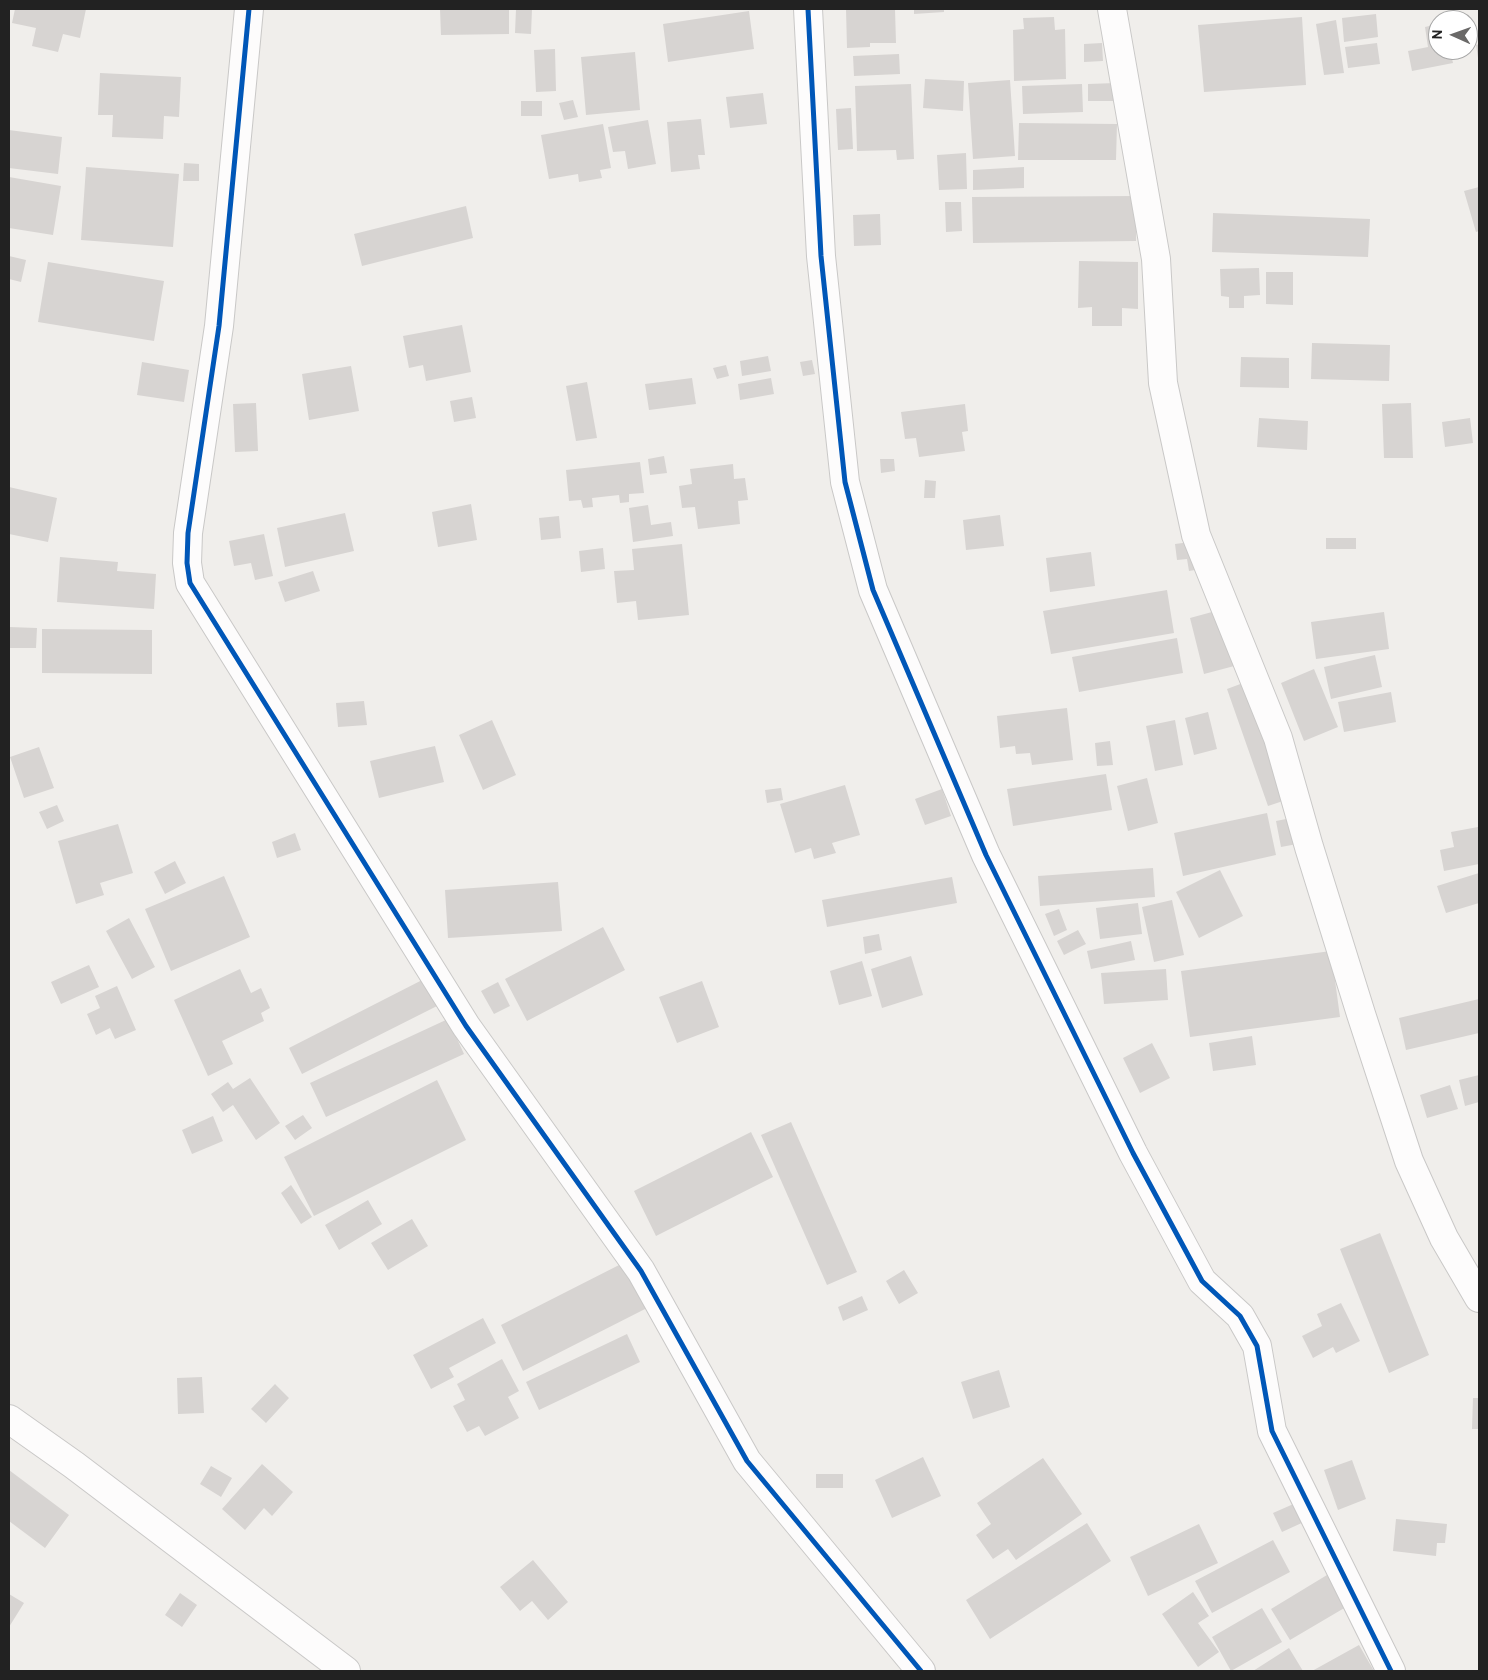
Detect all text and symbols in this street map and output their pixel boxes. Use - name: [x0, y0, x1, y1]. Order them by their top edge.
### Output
- north arrow: [1428, 10, 1478, 60]
- text: N: [1430, 29, 1447, 40]

